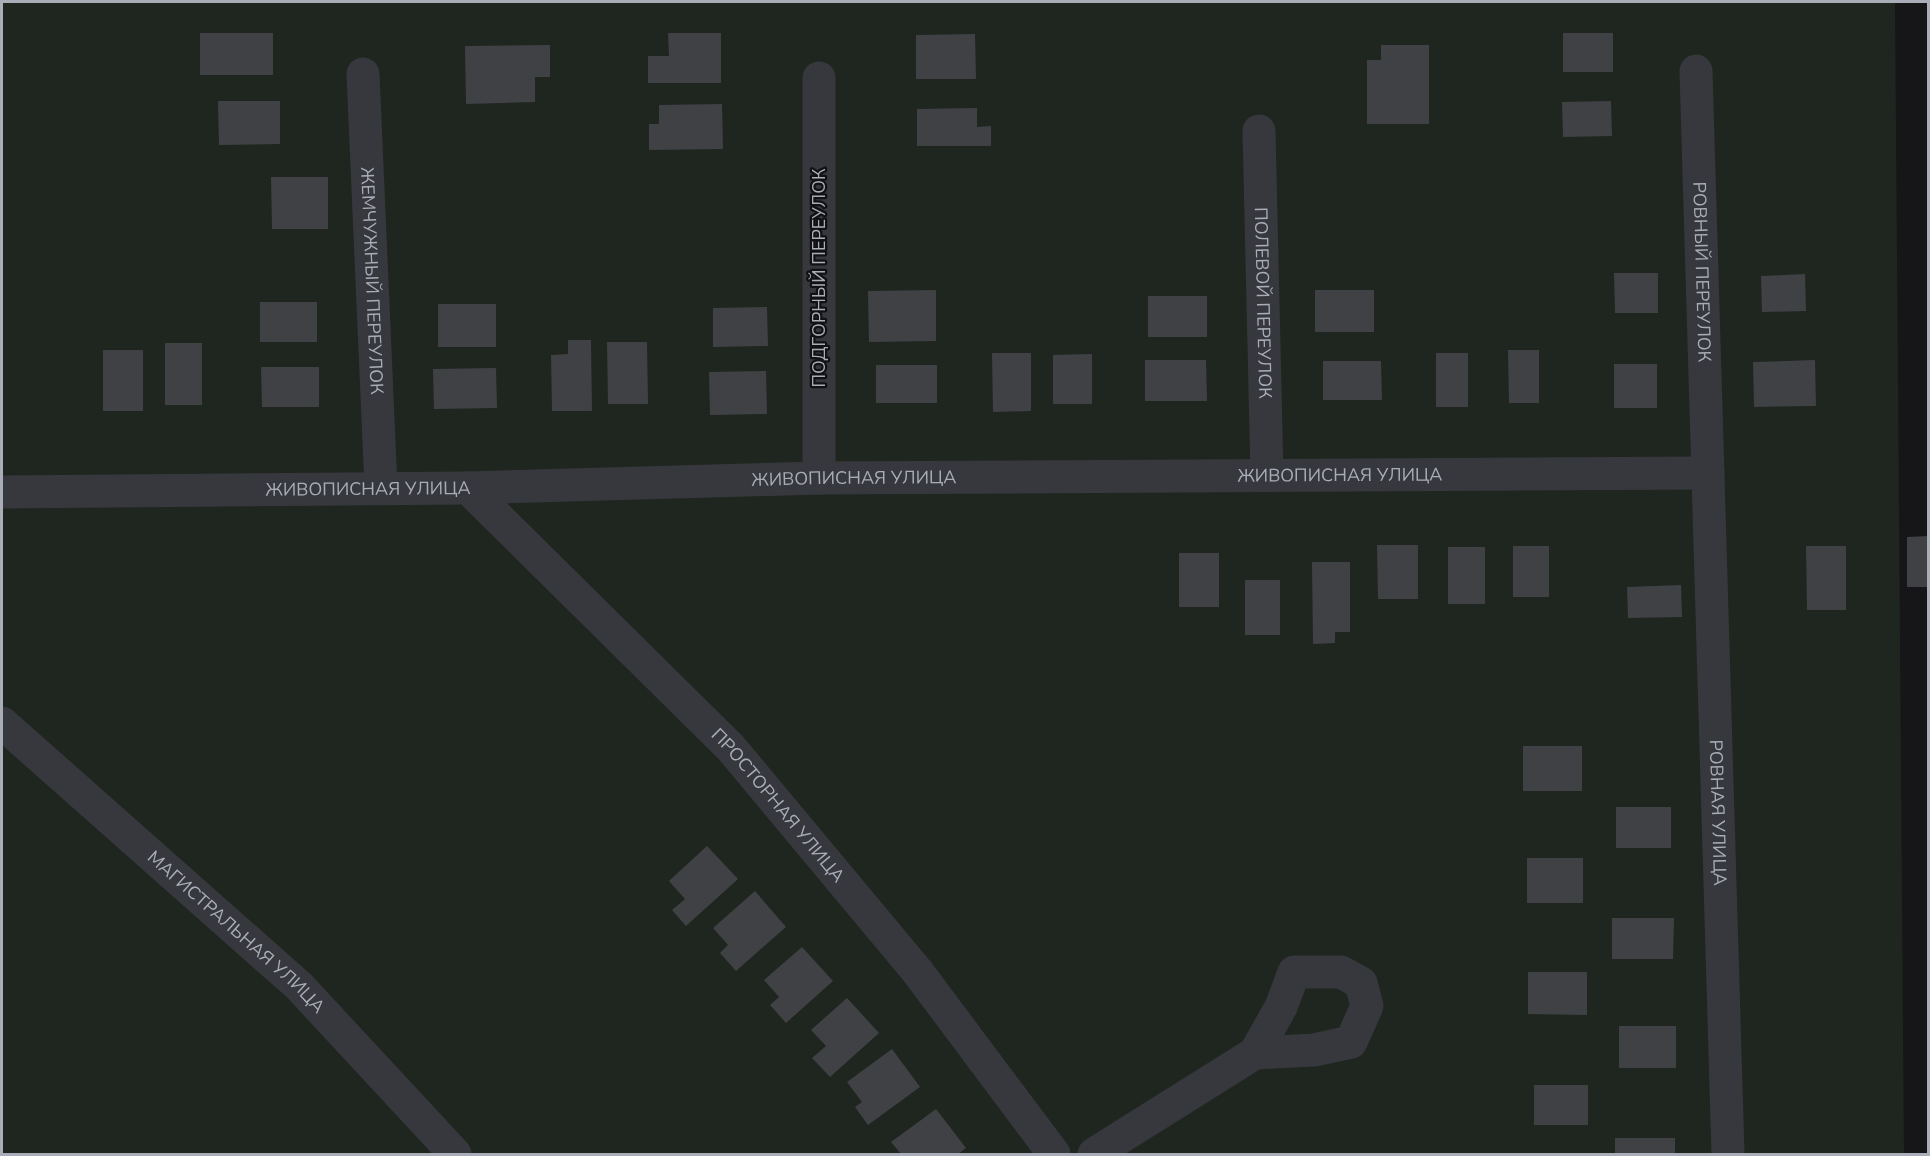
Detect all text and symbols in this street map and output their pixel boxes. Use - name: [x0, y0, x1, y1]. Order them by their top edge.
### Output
- street label: ЖЕМЧУЖНЫЙ ПЕРЕУЛОК: [355, 166, 389, 396]
- street label: ПОДГОРНЫЙ ПЕРЕУЛОК: [807, 168, 831, 388]
- street label: РОВНЫЙ ПЕРЕУЛОК: [1687, 181, 1717, 363]
- street label: ПОЛЕВОЙ ПЕРЕУЛОК: [1249, 207, 1277, 399]
- street label: ЖИВОПИСНАЯ УЛИЦА: [1237, 462, 1442, 488]
- street label: ЖИВОПИСНАЯ УЛИЦА: [751, 465, 956, 492]
- street label: ЖИВОПИСНАЯ УЛИЦА: [265, 476, 471, 502]
- street label: ПРОСТОРНАЯ УЛИЦА: [706, 723, 850, 888]
- street label: РОВНАЯ УЛИЦА: [1704, 739, 1732, 886]
- street label: МАГИСТРАЛЬНАЯ УЛИЦА: [142, 845, 330, 1019]

